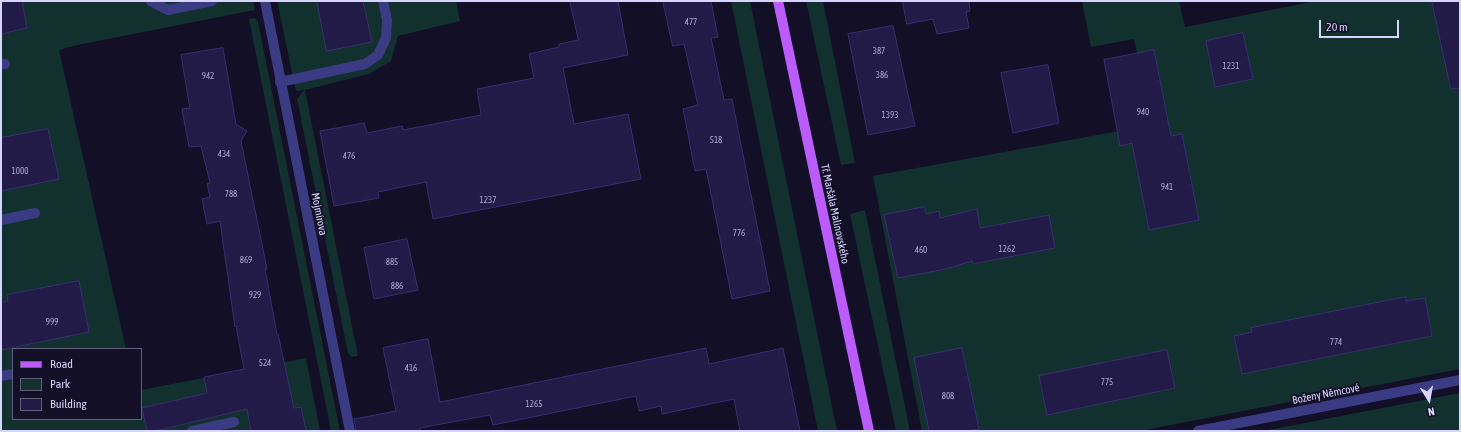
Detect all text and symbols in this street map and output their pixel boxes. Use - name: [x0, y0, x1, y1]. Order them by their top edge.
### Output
- scale bar: [1321, 12, 1401, 38]
- house number: 477: [685, 17, 697, 27]
- text: 20 m: [1326, 20, 1348, 34]
- house number: 387: [873, 46, 885, 56]
- house number: 1231: [1223, 61, 1239, 71]
- house number: 386: [876, 70, 888, 80]
- house number: 942: [202, 71, 214, 81]
- house number: 940: [1137, 107, 1149, 117]
- house number: 1393: [882, 110, 898, 120]
- house number: 518: [710, 135, 722, 145]
- house number: 434: [218, 149, 230, 159]
- house number: 476: [343, 151, 355, 161]
- street label: Tř. Maršála Malinovského: [818, 163, 852, 265]
- house number: 1000: [12, 166, 28, 176]
- house number: 941: [1161, 182, 1173, 192]
- house number: 788: [225, 189, 237, 199]
- street label: Mojmírova: [308, 191, 330, 237]
- house number: 1237: [480, 195, 496, 205]
- house number: 776: [733, 228, 745, 238]
- house number: 1262: [999, 244, 1015, 254]
- house number: 460: [915, 245, 927, 255]
- house number: 869: [240, 255, 252, 265]
- house number: 885: [386, 257, 398, 267]
- house number: 886: [391, 281, 403, 291]
- house number: 929: [249, 290, 261, 300]
- house number: 999: [46, 317, 58, 327]
- house number: 774: [1330, 337, 1342, 347]
- legend: [12, 348, 142, 420]
- text: Road: [50, 357, 73, 371]
- house number: 524: [259, 358, 271, 368]
- house number: 416: [405, 363, 417, 373]
- text: Park: [50, 377, 70, 391]
- house number: 775: [1101, 377, 1113, 387]
- north arrow: [1409, 380, 1449, 420]
- street label: Boženy Němcové: [1291, 381, 1361, 407]
- house number: 808: [942, 391, 954, 401]
- text: Building: [50, 397, 87, 411]
- house number: 1265: [526, 399, 542, 409]
- text: N: [1427, 405, 1436, 418]

